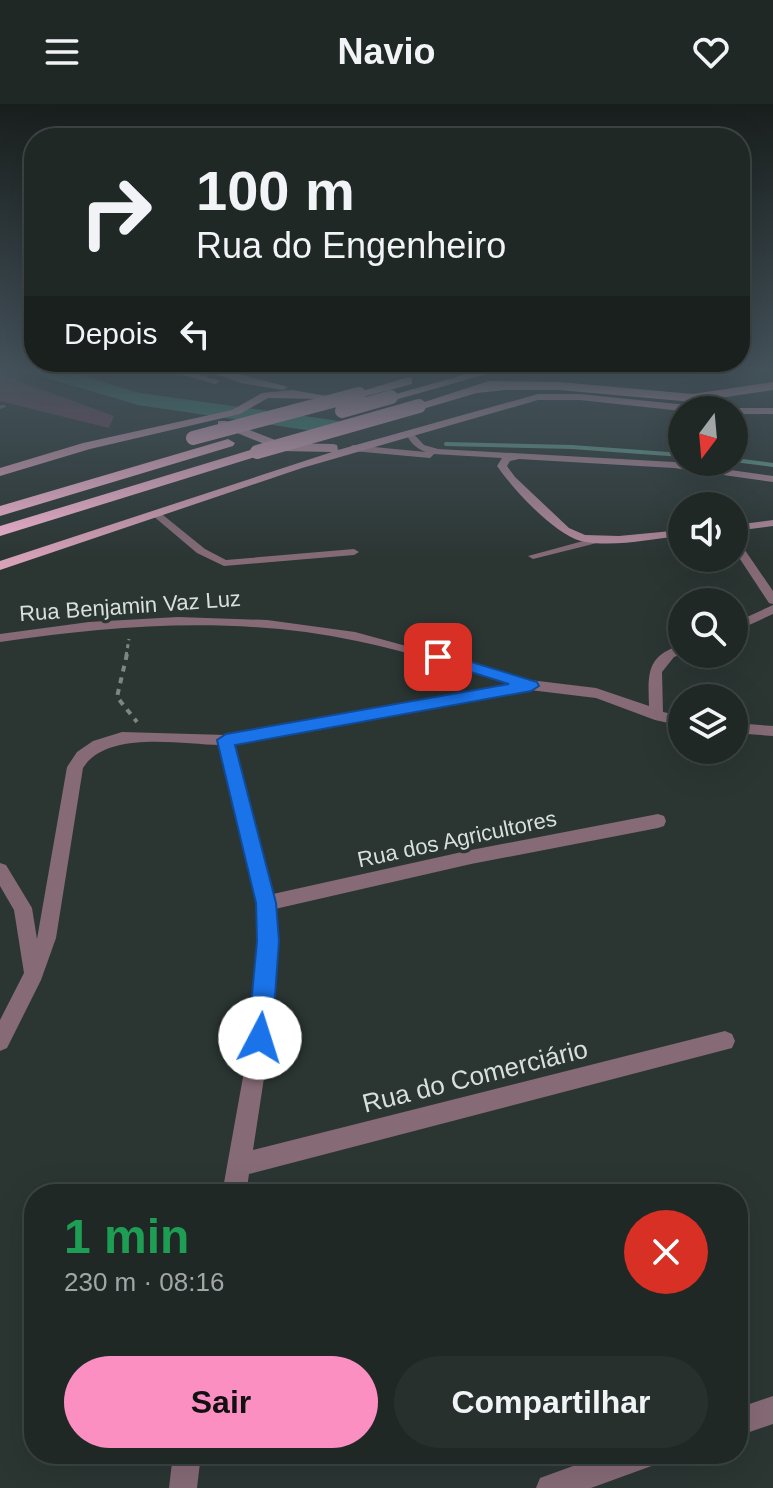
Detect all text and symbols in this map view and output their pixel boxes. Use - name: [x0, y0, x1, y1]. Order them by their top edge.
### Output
- icon: menu: [40, 30, 84, 74]
- icon: heart: [689, 30, 733, 74]
- text: Navio: [337, 31, 436, 72]
- text: 100 m: [196, 159, 355, 222]
- icon: right: [64, 160, 168, 264]
- text: Rua do Engenheiro: [196, 225, 506, 266]
- icon: left: [173, 312, 217, 356]
- text: Depois: [64, 317, 157, 350]
- north arrow: [668, 396, 748, 476]
- map controls: [668, 396, 748, 764]
- button: sound: [668, 492, 748, 572]
- street label: Rua Benjamin Vaz Luz: [18, 586, 242, 626]
- button: search: [668, 588, 748, 668]
- pin: [404, 623, 472, 691]
- icon: arrive: [416, 635, 460, 679]
- button: layers: [668, 684, 748, 764]
- street label: Rua dos Agricultores: [355, 806, 559, 872]
- position arrow: [218, 996, 302, 1080]
- street label: Rua do Comerciário: [359, 1033, 591, 1119]
- text: 1 min: [64, 1210, 189, 1263]
- button: close: [624, 1210, 708, 1294]
- text: 230 m · 08:16: [64, 1267, 224, 1297]
- button: Sair: [64, 1356, 378, 1448]
- button: Compartilhar: [394, 1356, 708, 1448]

